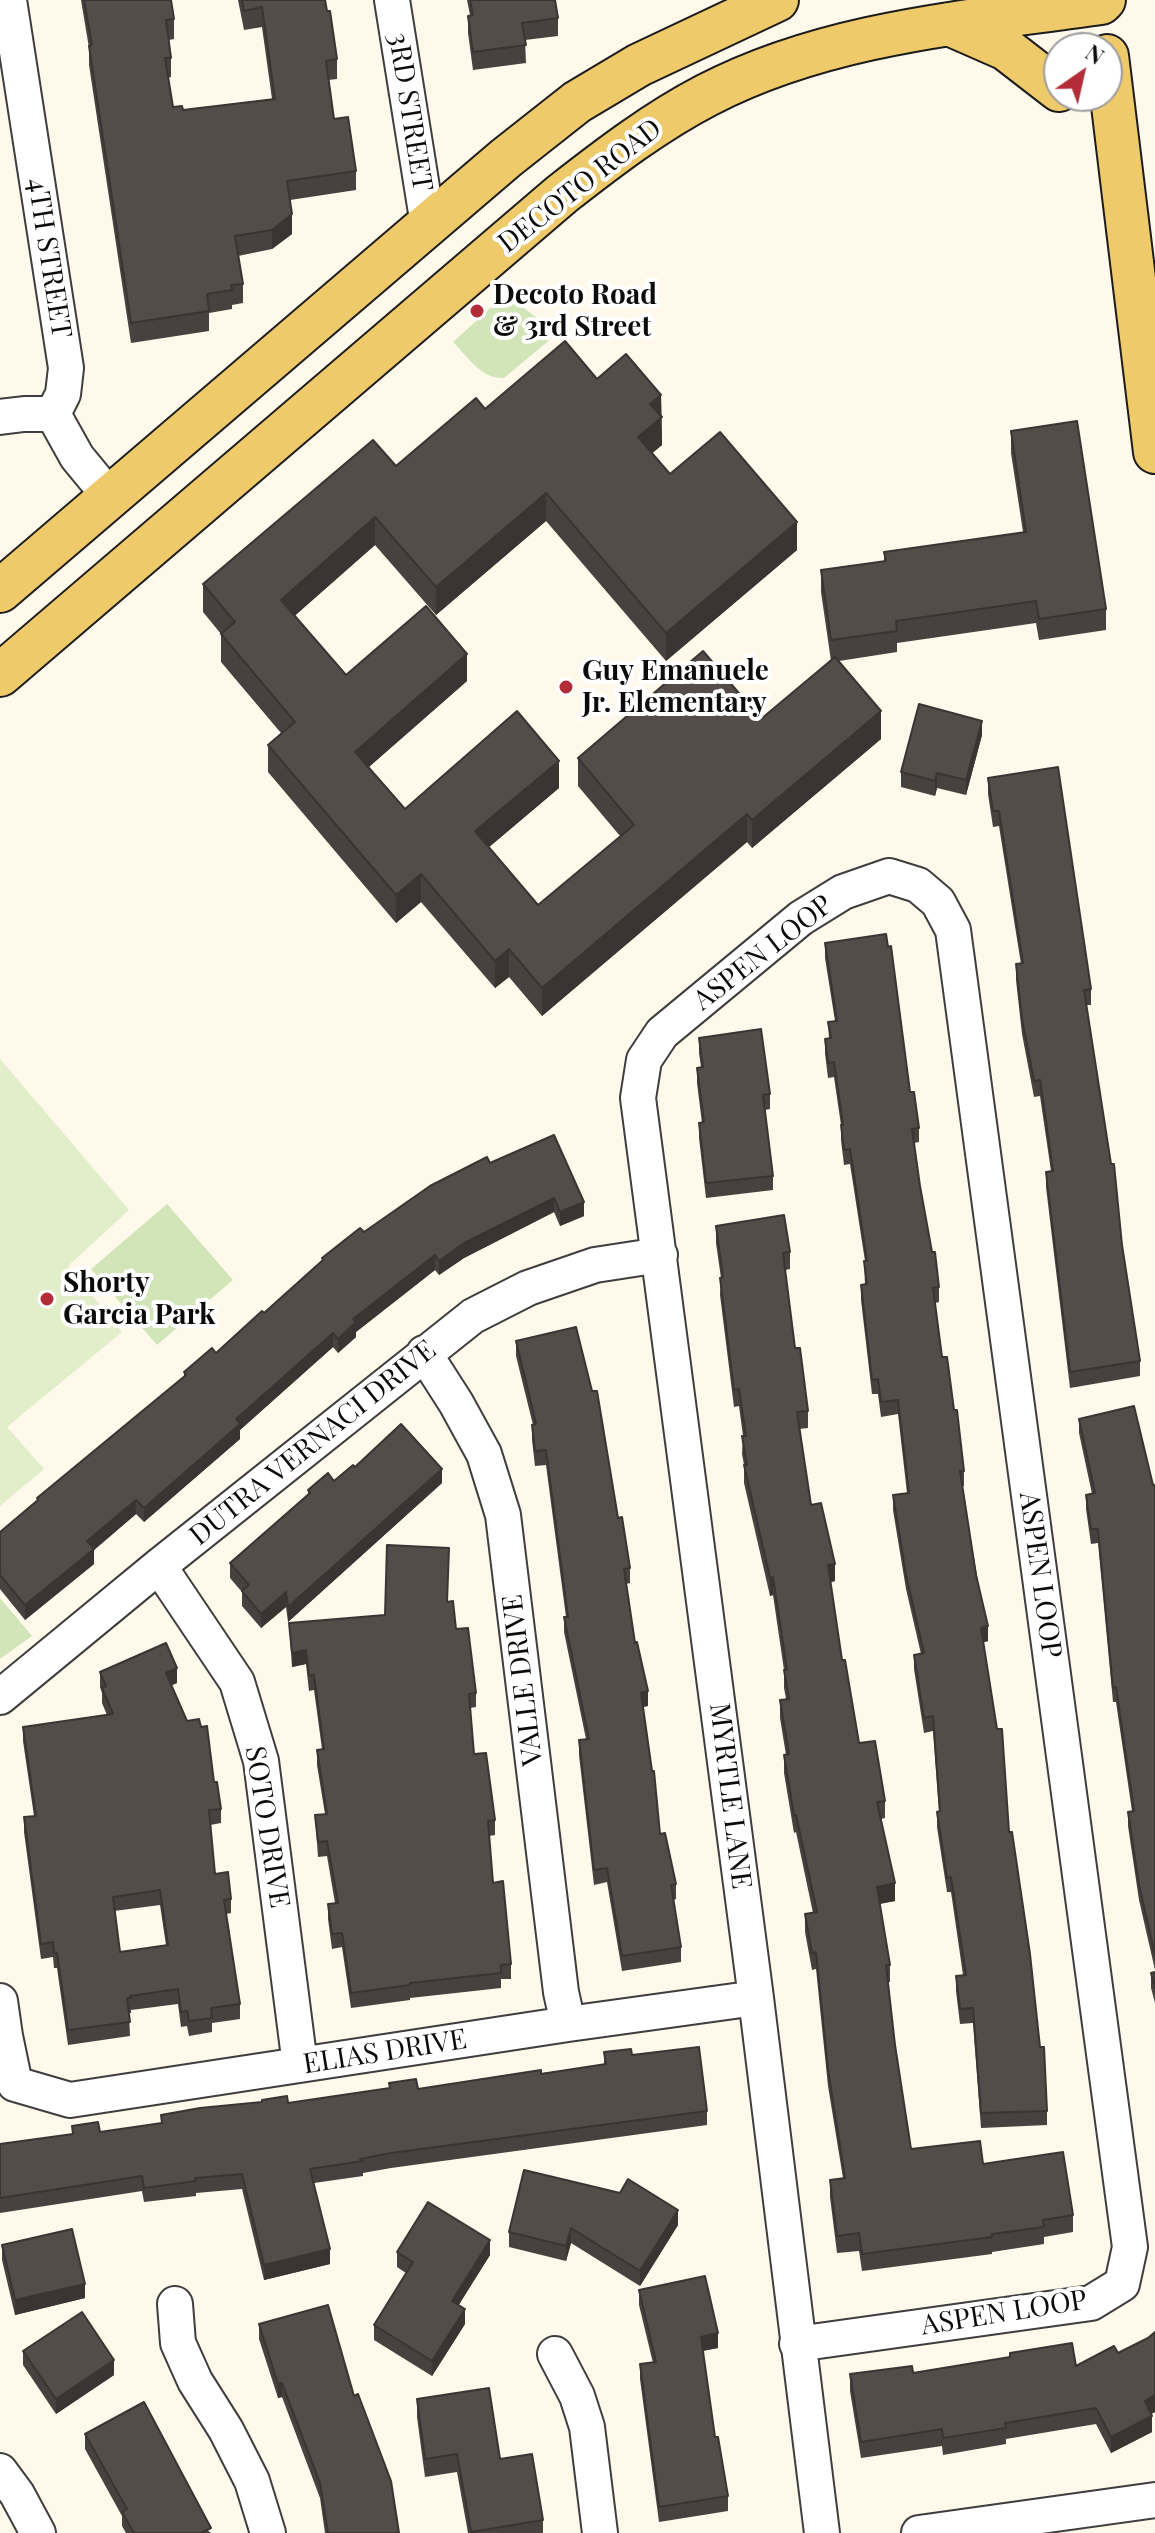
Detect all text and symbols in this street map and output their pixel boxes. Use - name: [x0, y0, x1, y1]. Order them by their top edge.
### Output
- street label: 3RD STREET: [381, 30, 439, 194]
- north arrow: [1043, 32, 1123, 112]
- text: N: [1080, 37, 1110, 71]
- street label: DECOTO ROAD: [492, 112, 668, 260]
- street label: 4TH STREET: [20, 176, 78, 340]
- place label: Decoto Road & 3rd Street: [493, 278, 657, 344]
- marker: Decoto Road & 3rd Street: [468, 302, 486, 320]
- place label: Guy Emanuele Jr. Elementary: [582, 654, 769, 720]
- marker: Guy Emanuele Jr. Elementary: [557, 678, 575, 696]
- street label: ASPEN LOOP: [687, 888, 839, 1018]
- place label: Shorty Garcia Park: [63, 1266, 215, 1332]
- marker: Shorty Garcia Park: [38, 1290, 56, 1308]
- street label: DUTRA VERNACI DRIVE: [183, 1333, 443, 1553]
- street label: ASPEN LOOP: [1012, 1490, 1068, 1660]
- street label: VALLE DRIVE: [496, 1592, 550, 1768]
- street label: MYRTLE LANE: [702, 1701, 758, 1891]
- street label: SOTO DRIVE: [238, 1744, 296, 1910]
- street label: ELIAS DRIVE: [301, 2022, 469, 2082]
- street label: ASPEN LOOP: [919, 2283, 1089, 2343]

